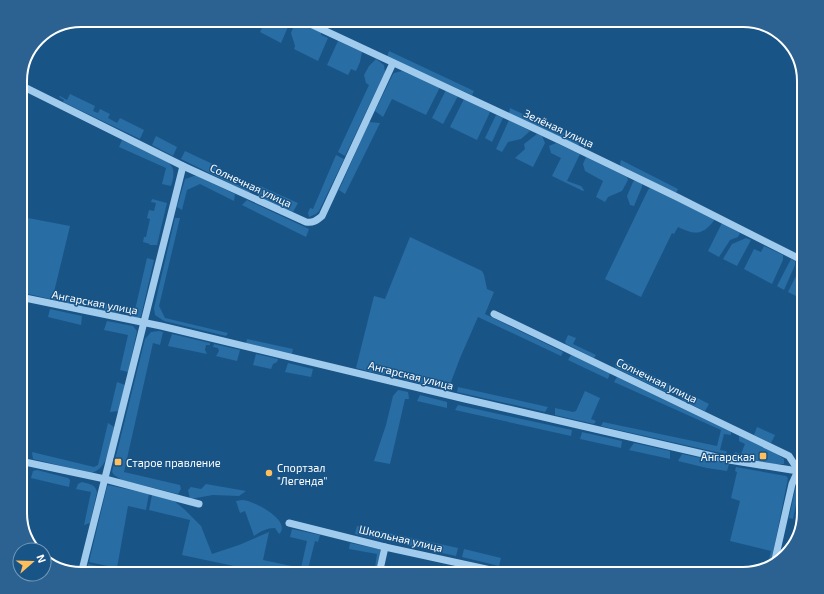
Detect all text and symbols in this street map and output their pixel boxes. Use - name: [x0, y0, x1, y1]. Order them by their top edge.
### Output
- street label: Зелёная улица: [522, 106, 596, 151]
- street label: Солнечная улица: [208, 160, 294, 210]
- street label: Ангарская улица: [51, 287, 139, 318]
- street label: Солнечная улица: [614, 355, 700, 406]
- street label: Ангарская улица: [367, 358, 455, 393]
- place label: Ангарская: [701, 450, 755, 463]
- marker: Ангарская: [758, 451, 768, 461]
- place label: Старое правление: [126, 456, 221, 469]
- marker: Старое правление: [113, 457, 123, 467]
- place label: Спортзал "Легенда": [277, 461, 327, 487]
- marker: Спортзал "Легенда": [264, 468, 274, 478]
- street label: Школьная улица: [358, 522, 444, 555]
- north arrow: [12, 542, 52, 582]
- text: N: [34, 552, 49, 564]

